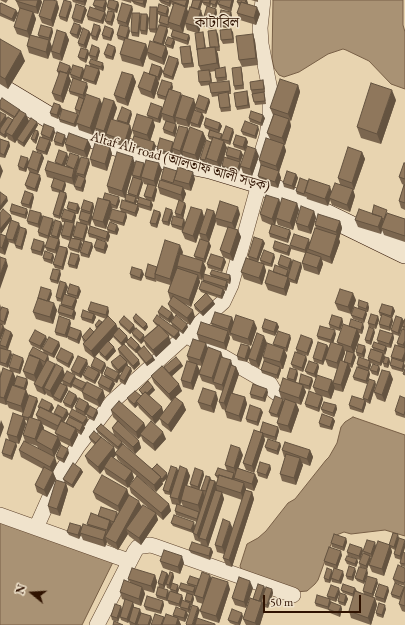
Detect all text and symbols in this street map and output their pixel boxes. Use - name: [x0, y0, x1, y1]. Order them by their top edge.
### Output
- district label: কাটাবিল: [195, 14, 239, 32]
- street label: Altaf Ali road (আলতাফ আলী সড়ক): [88, 128, 272, 196]
- north arrow: [12, 573, 52, 613]
- text: N: [13, 583, 29, 596]
- scale bar: [265, 587, 363, 613]
- text: 50 m: [270, 594, 293, 610]

